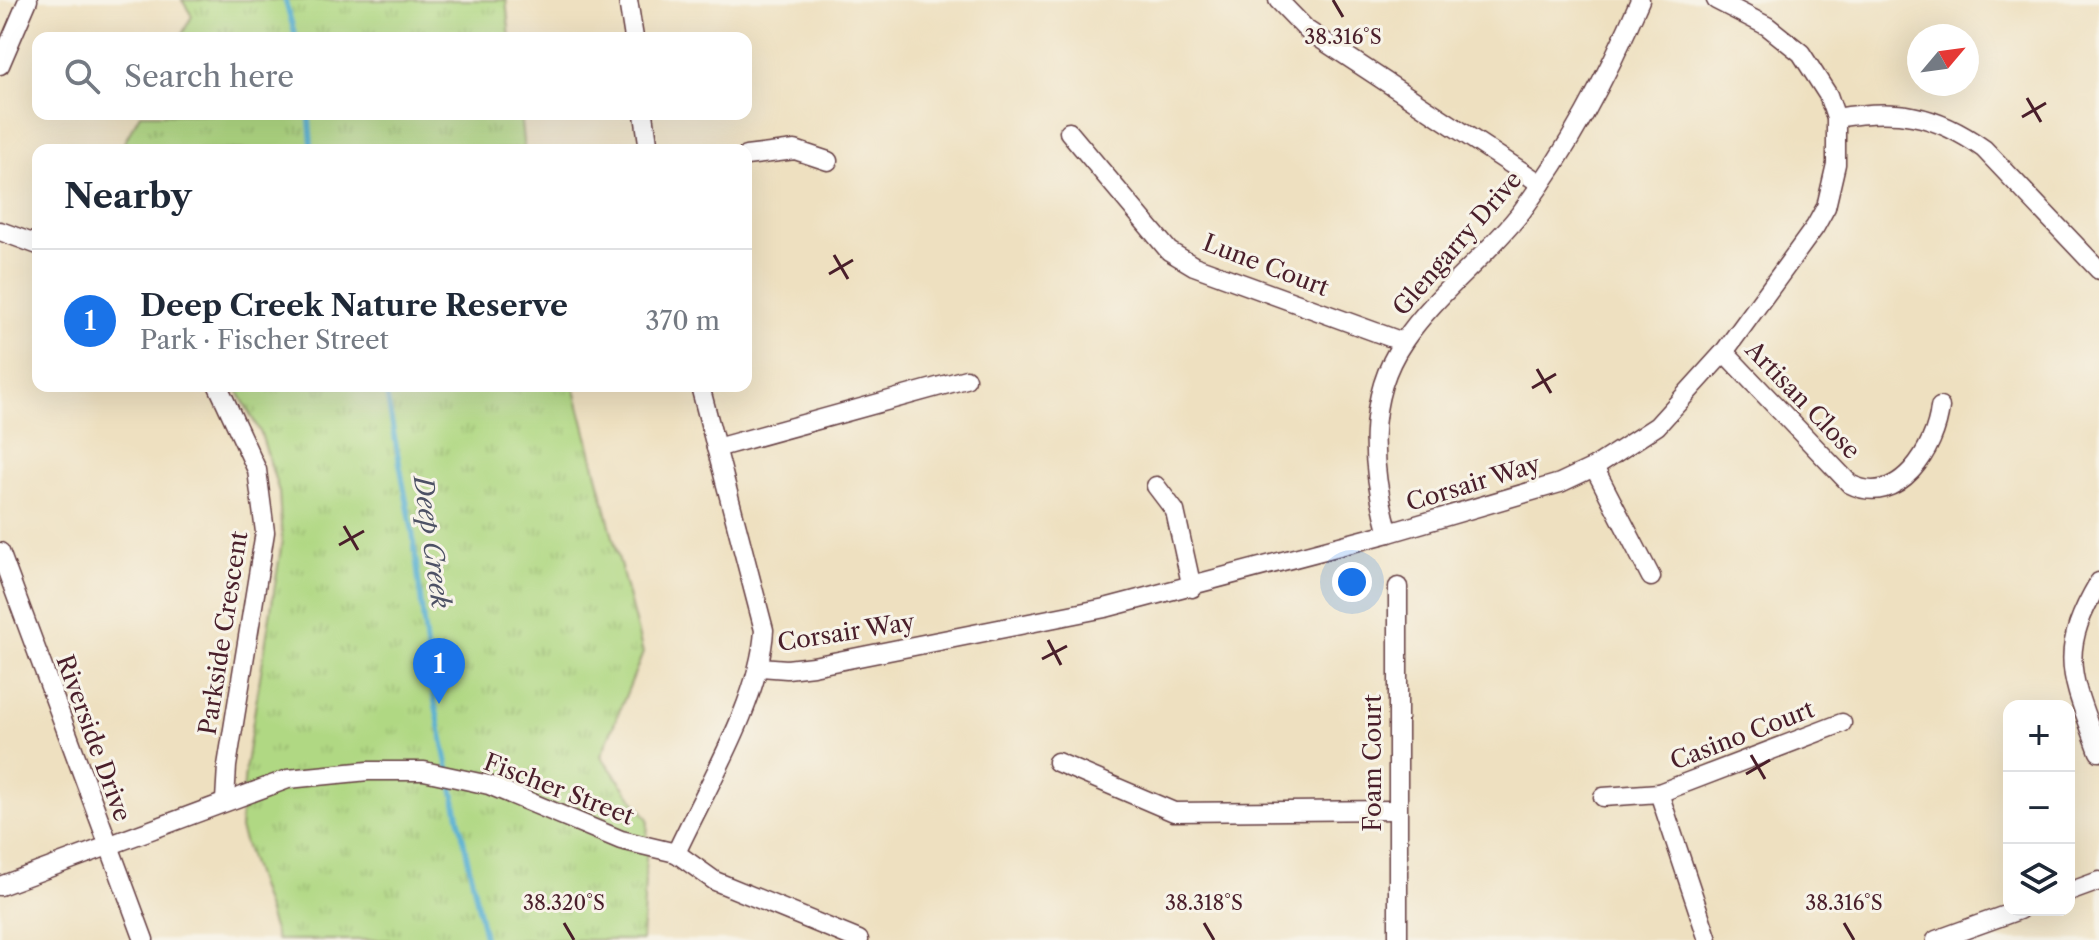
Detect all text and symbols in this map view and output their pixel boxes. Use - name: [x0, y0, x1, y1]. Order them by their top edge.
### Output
- north arrow: [1907, 24, 1979, 96]
- text: 38.316°S: [1304, 25, 1382, 49]
- search box: [32, 32, 752, 120]
- icon: search: [60, 54, 104, 98]
- text: Search here: [124, 58, 294, 95]
- street label: Glengarry Drive: [1386, 165, 1528, 321]
- text: Nearby: [64, 175, 192, 217]
- street label: Lune Court: [1199, 228, 1333, 302]
- text: Deep Creek Nature Reserve: [140, 287, 568, 324]
- text: 1: [84, 305, 96, 337]
- text: 370 m: [645, 305, 720, 337]
- text: Park · Fischer Street: [140, 324, 389, 356]
- street label: Artisan Close: [1739, 334, 1866, 465]
- street label: Corsair Way: [1403, 449, 1544, 517]
- water label: Deep Creek: [407, 472, 457, 611]
- street label: Parkside Crescent: [193, 528, 254, 737]
- your location: [1332, 562, 1372, 602]
- street label: Corsair Way: [775, 607, 917, 657]
- pin: 1: [413, 638, 465, 704]
- street label: Riverside Drive: [50, 651, 138, 825]
- street label: Foam Court: [1358, 694, 1387, 832]
- street label: Casino Court: [1666, 694, 1818, 776]
- map controls: [2003, 700, 2075, 916]
- button: +: [2003, 700, 2075, 772]
- street label: Fischer Street: [480, 747, 639, 831]
- button: −: [2003, 772, 2075, 844]
- button: layers: [2003, 844, 2075, 916]
- text: 38.320°S: [523, 891, 605, 915]
- text: 38.318°S: [1165, 891, 1243, 915]
- text: 38.316°S: [1805, 891, 1883, 915]

